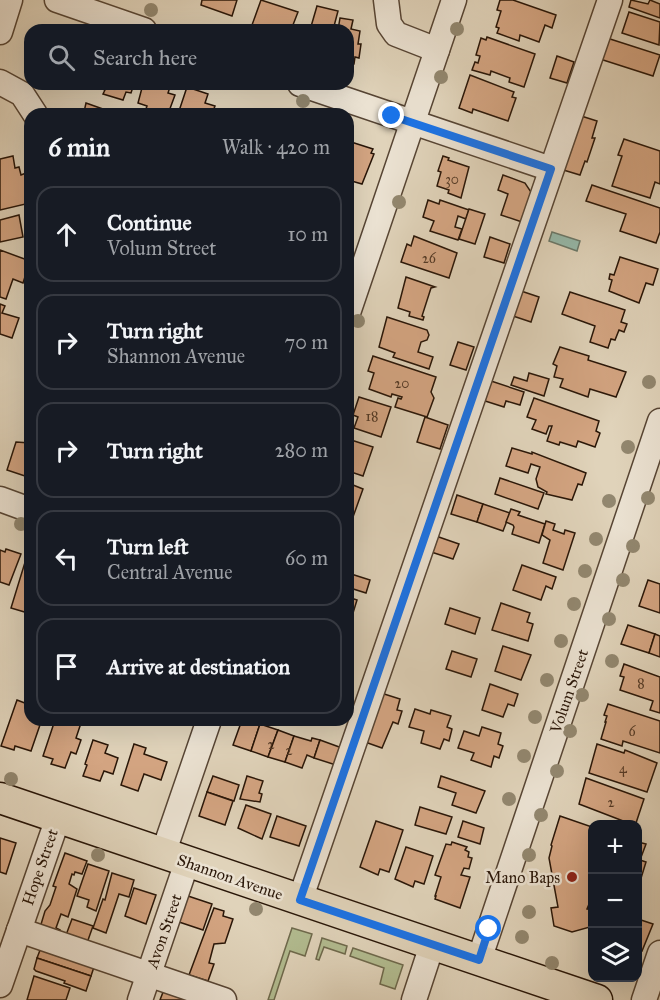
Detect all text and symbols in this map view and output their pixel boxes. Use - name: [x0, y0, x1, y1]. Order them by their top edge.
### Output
- search box: [24, 24, 354, 90]
- icon: search: [45, 41, 78, 74]
- text: Search here: [93, 44, 197, 71]
- route end: [378, 102, 404, 128]
- text: 6 min: [48, 131, 110, 163]
- text: Walk · 420 m: [222, 135, 330, 159]
- house number: 30: [445, 171, 459, 188]
- text: Continue: [107, 209, 192, 236]
- icon: ahead: [50, 218, 83, 251]
- text: 10 m: [287, 222, 328, 246]
- text: Volum Street: [107, 236, 216, 260]
- house number: 26: [422, 250, 437, 267]
- text: Turn right: [107, 317, 203, 344]
- icon: right: [50, 326, 83, 359]
- text: 70 m: [285, 330, 328, 354]
- text: Shannon Avenue: [107, 344, 245, 368]
- house number: 20: [394, 375, 410, 392]
- house number: 18: [366, 408, 378, 425]
- icon: right: [50, 434, 83, 467]
- text: Turn right: [107, 437, 203, 464]
- text: 280 m: [275, 438, 328, 462]
- text: Turn left: [107, 533, 189, 560]
- icon: left: [50, 542, 83, 575]
- text: 60 m: [285, 546, 328, 570]
- text: Central Avenue: [107, 560, 233, 584]
- street label: Volum Street: [545, 646, 592, 736]
- icon: arrive: [50, 650, 83, 683]
- text: Arrive at destination: [107, 653, 290, 680]
- house number: 8: [637, 675, 645, 692]
- house number: 6: [628, 723, 636, 740]
- house number: 2: [268, 736, 275, 753]
- house number: 2: [286, 742, 293, 759]
- house number: 4: [619, 760, 628, 777]
- house number: 2: [608, 794, 615, 811]
- map controls: [588, 820, 642, 982]
- button: +: [588, 820, 642, 874]
- street label: Hope Street: [18, 826, 62, 908]
- street label: Shannon Avenue: [175, 850, 286, 904]
- place label: Mano Baps: [485, 868, 560, 887]
- marker: Mano Baps: [565, 870, 579, 884]
- button: −: [588, 874, 642, 928]
- street label: Avon Street: [142, 891, 186, 972]
- route start: [475, 915, 501, 941]
- button: layers: [588, 928, 642, 982]

